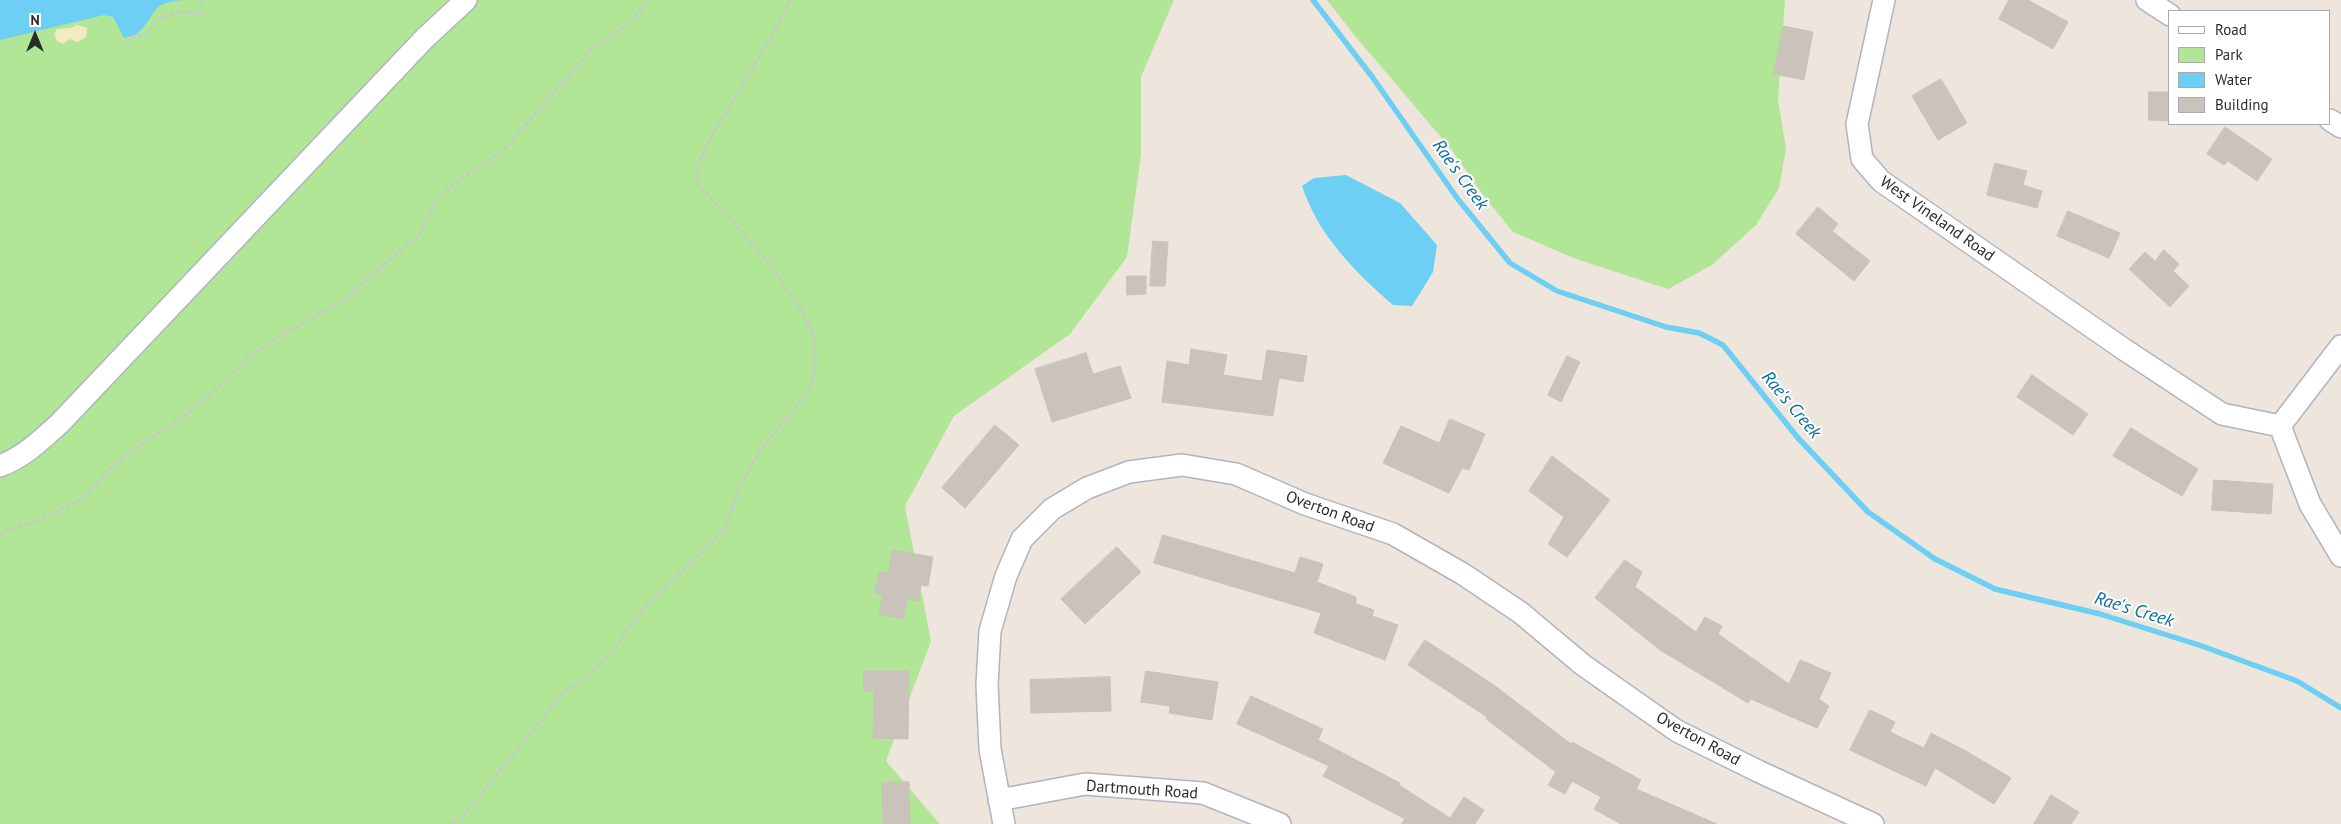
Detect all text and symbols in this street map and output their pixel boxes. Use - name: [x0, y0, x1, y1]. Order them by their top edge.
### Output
- north arrow: [10, 10, 60, 60]
- legend: [2168, 10, 2331, 125]
- text: N: [30, 11, 40, 29]
- text: Road: [2215, 20, 2247, 39]
- text: Park: [2215, 45, 2243, 64]
- text: Water: [2215, 70, 2252, 89]
- text: Building: [2215, 95, 2269, 114]
- water label: Rae's Creek: [1427, 136, 1493, 214]
- street label: West Vineland Road: [1876, 172, 1998, 266]
- water label: Rae's Creek: [1757, 367, 1825, 443]
- street label: Overton Road: [1283, 487, 1377, 537]
- water label: Rae's Creek: [2092, 588, 2176, 632]
- street label: Overton Road: [1653, 708, 1743, 770]
- street label: Dartmouth Road: [1085, 777, 1199, 803]

